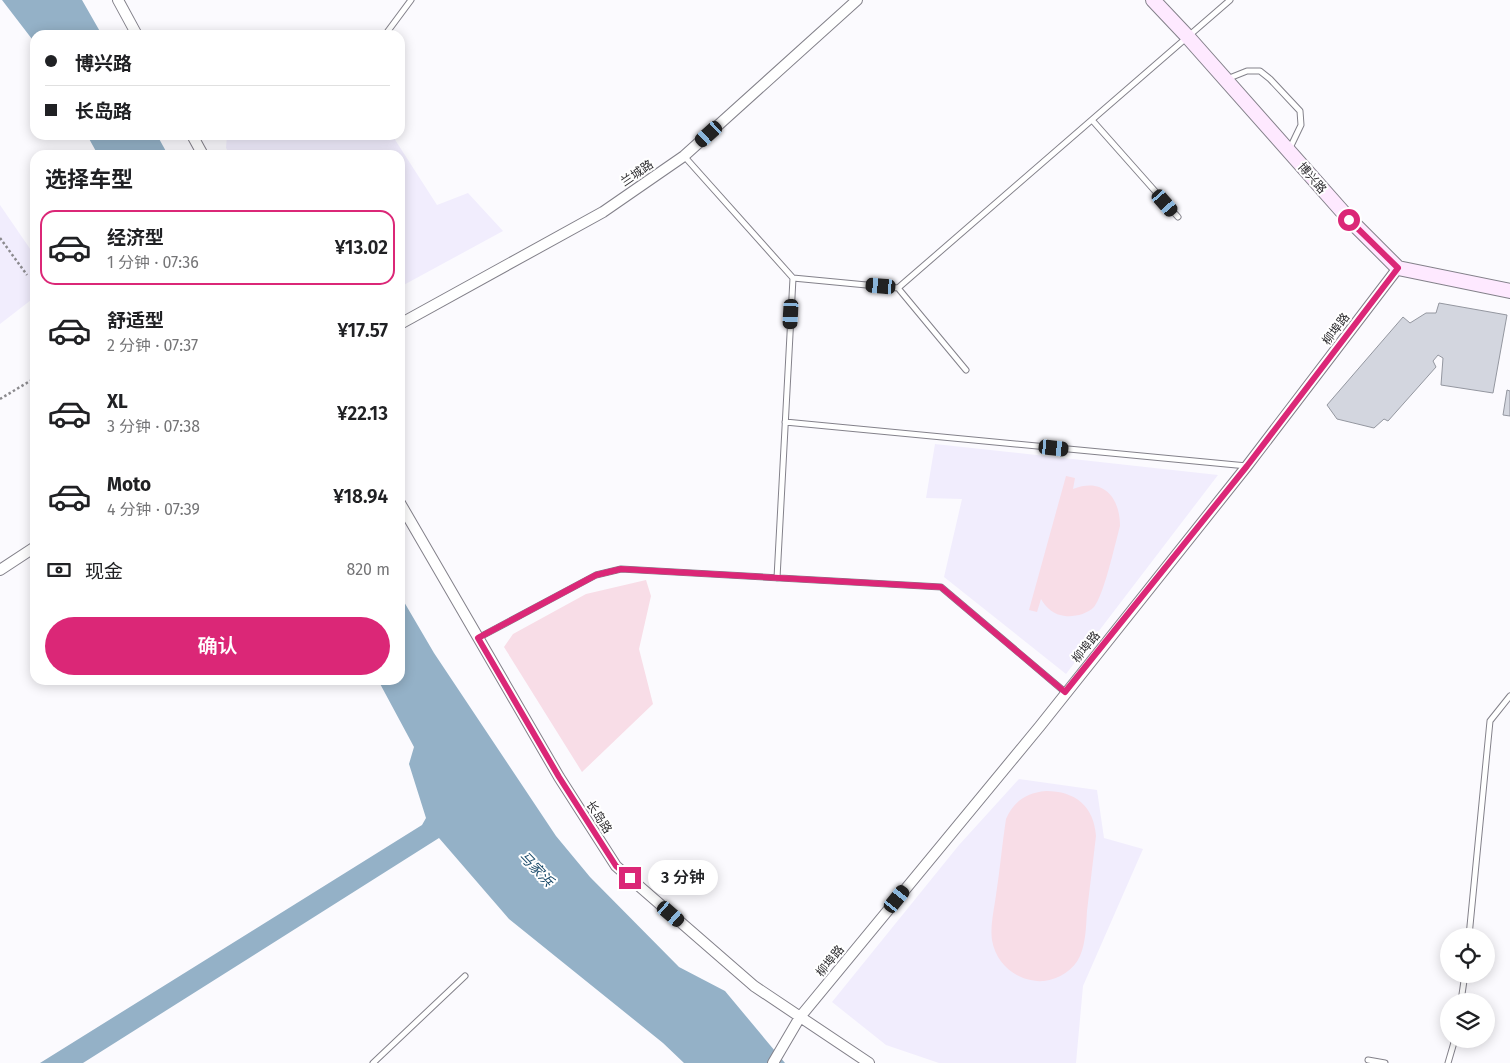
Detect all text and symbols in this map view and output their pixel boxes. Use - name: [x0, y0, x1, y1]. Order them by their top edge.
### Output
- text: 博兴路: [75, 52, 132, 75]
- text: 长岛路: [75, 100, 132, 123]
- car: [692, 118, 725, 150]
- street label: 兰城路: [618, 157, 656, 189]
- street label: 博兴路: [1295, 160, 1329, 196]
- text: 选择车型: [45, 166, 133, 193]
- car: [1149, 187, 1180, 219]
- route start: [1338, 209, 1360, 231]
- icon: car: [47, 225, 92, 270]
- text: 经济型: [107, 226, 164, 249]
- text: ¥13.02: [335, 236, 388, 259]
- text: 1 分钟 · 07:36: [107, 253, 199, 272]
- car: [865, 277, 896, 295]
- car: [782, 299, 799, 329]
- icon: car: [47, 308, 92, 353]
- text: 舒适型: [107, 309, 164, 332]
- street label: 柳埠路: [1320, 310, 1352, 348]
- text: ¥17.57: [337, 319, 388, 342]
- text: 2 分钟 · 07:37: [107, 336, 198, 355]
- text: XL: [107, 390, 128, 413]
- icon: car: [47, 391, 92, 436]
- text: ¥22.13: [337, 402, 388, 425]
- text: 3 分钟 · 07:38: [107, 417, 200, 436]
- car: [1038, 439, 1069, 457]
- text: Moto: [107, 473, 151, 496]
- icon: car: [47, 474, 92, 519]
- text: ¥18.94: [333, 485, 388, 508]
- text: 4 分钟 · 07:39: [107, 500, 200, 519]
- icon: cash: [45, 556, 73, 584]
- text: 现金: [85, 560, 123, 583]
- text: 820 m: [347, 560, 390, 579]
- button: 确认: [45, 617, 390, 675]
- street label: 柳埠路: [1069, 629, 1103, 665]
- street label: 长岛路: [583, 798, 615, 836]
- water label: 马家浜: [515, 848, 557, 891]
- callout: 3 分钟: [648, 860, 718, 896]
- route end: [619, 867, 641, 889]
- text: 3 分钟: [661, 868, 705, 887]
- car: [881, 883, 912, 915]
- car: [654, 898, 687, 930]
- map controls: [1440, 928, 1495, 1048]
- button: locate: [1440, 928, 1495, 983]
- street label: 柳埠路: [813, 943, 847, 979]
- button: layers: [1440, 993, 1495, 1048]

